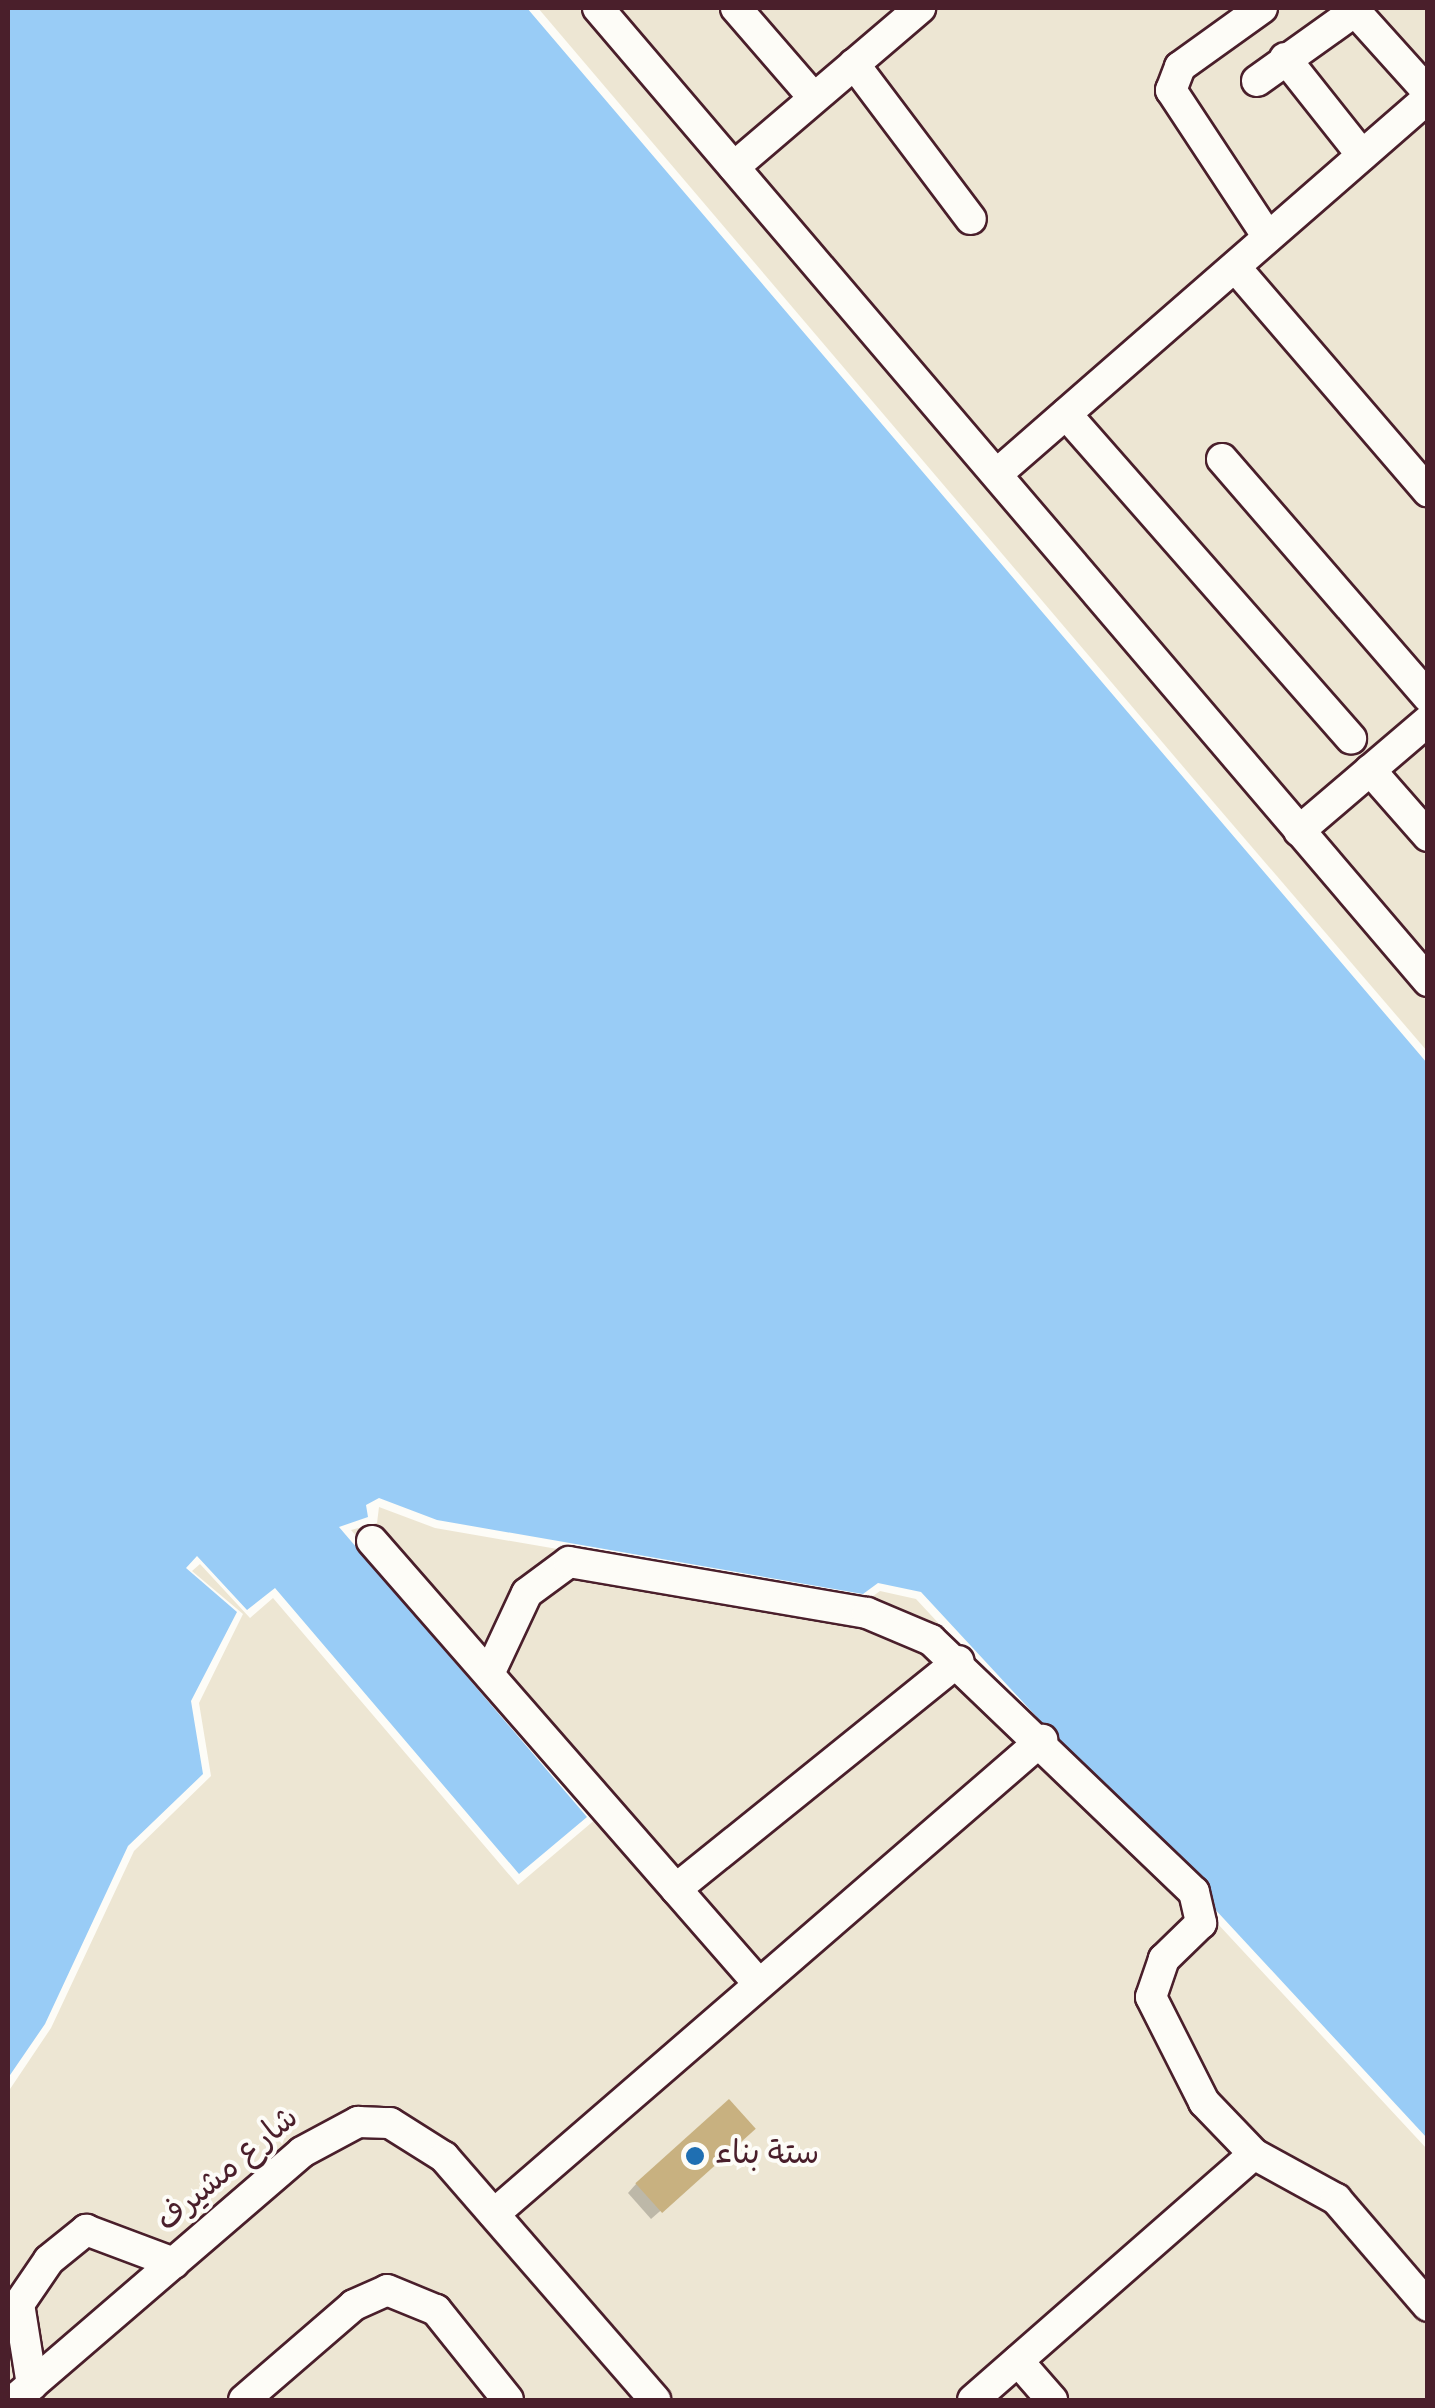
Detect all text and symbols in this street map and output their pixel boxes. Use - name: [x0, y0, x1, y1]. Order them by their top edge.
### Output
- street label: شارع مشيرف: [150, 2101, 308, 2241]
- place label: ستة بناء: [715, 2137, 819, 2175]
- marker: ستة بناء: [684, 2145, 706, 2167]

